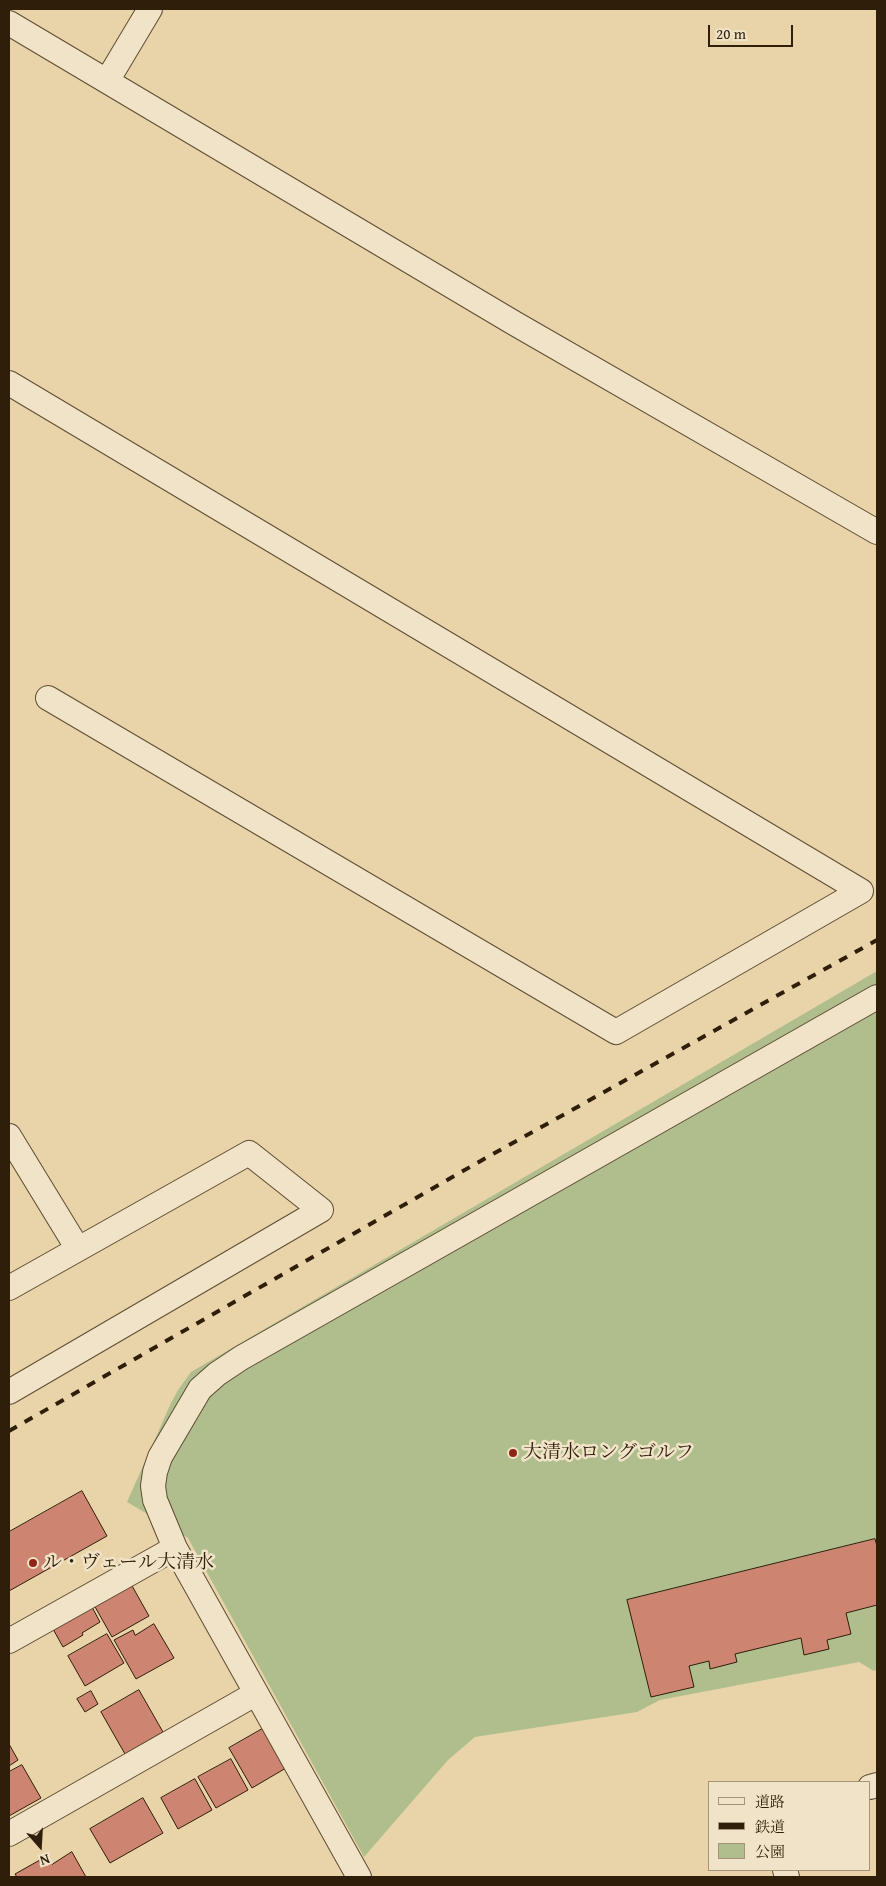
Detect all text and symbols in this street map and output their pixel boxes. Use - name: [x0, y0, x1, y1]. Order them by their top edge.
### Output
- scale bar: [711, 15, 796, 47]
- text: 20 m: [716, 23, 746, 44]
- place label: 大清水ロングゴルフ: [523, 1442, 694, 1464]
- marker: 大清水ロングゴルフ: [507, 1447, 519, 1459]
- place label: ル・ヴェール大清水: [43, 1552, 214, 1574]
- marker: ル・ヴェール大清水: [27, 1557, 39, 1569]
- legend: [708, 1781, 871, 1871]
- text: 道路: [755, 1791, 785, 1812]
- text: 鉄道: [755, 1816, 785, 1837]
- north arrow: [15, 1821, 65, 1871]
- text: 公園: [755, 1841, 785, 1862]
- text: N: [37, 1849, 53, 1871]

